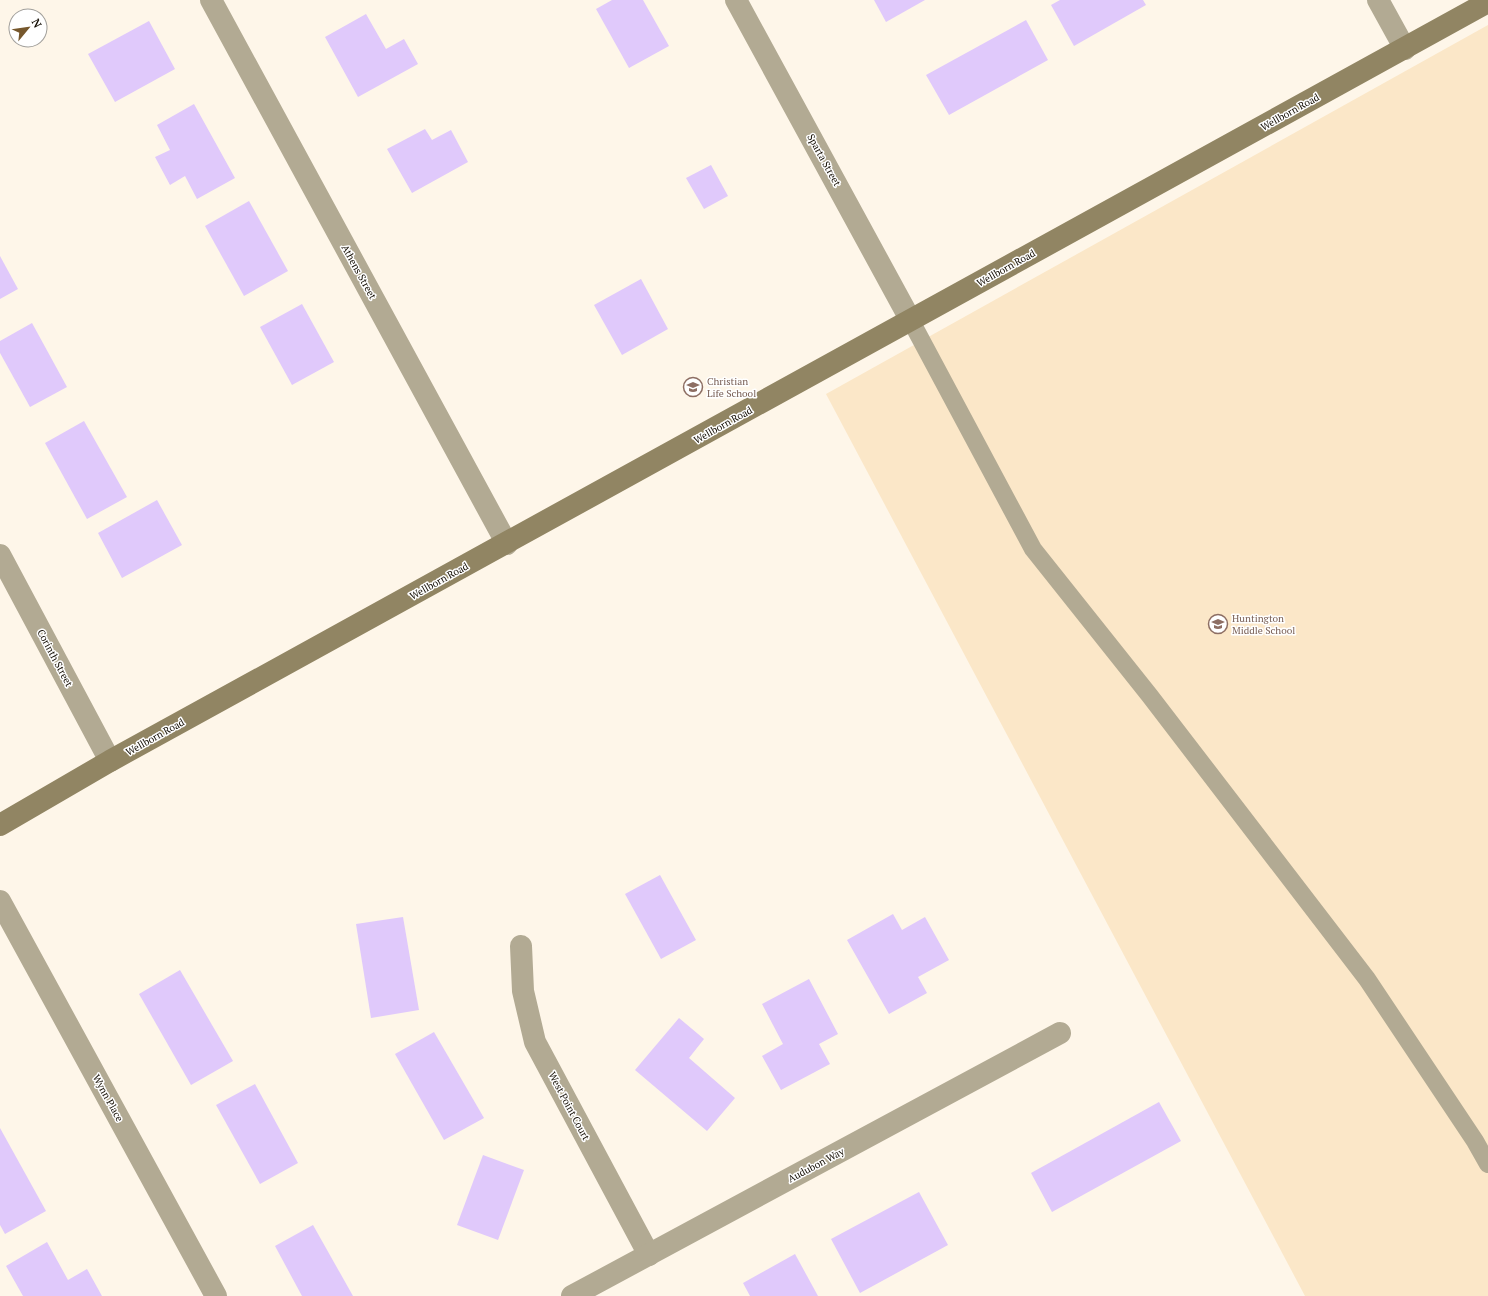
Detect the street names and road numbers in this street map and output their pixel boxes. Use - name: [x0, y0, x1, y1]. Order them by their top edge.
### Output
- street label: Wellborn Road: [1258, 90, 1322, 134]
- street label: Sparta Street: [804, 132, 844, 189]
- street label: Athens Street: [339, 242, 379, 302]
- street label: Wellborn Road: [974, 246, 1038, 290]
- street label: Wellborn Road: [691, 403, 755, 447]
- street label: Wellborn Road: [407, 559, 471, 603]
- street label: Corinth Street: [34, 627, 76, 689]
- street label: Wellborn Road: [123, 715, 187, 759]
- street label: West Point Court: [546, 1070, 593, 1143]
- street label: Wynn Place: [90, 1072, 126, 1124]
- street label: Audubon Way: [786, 1144, 847, 1185]

